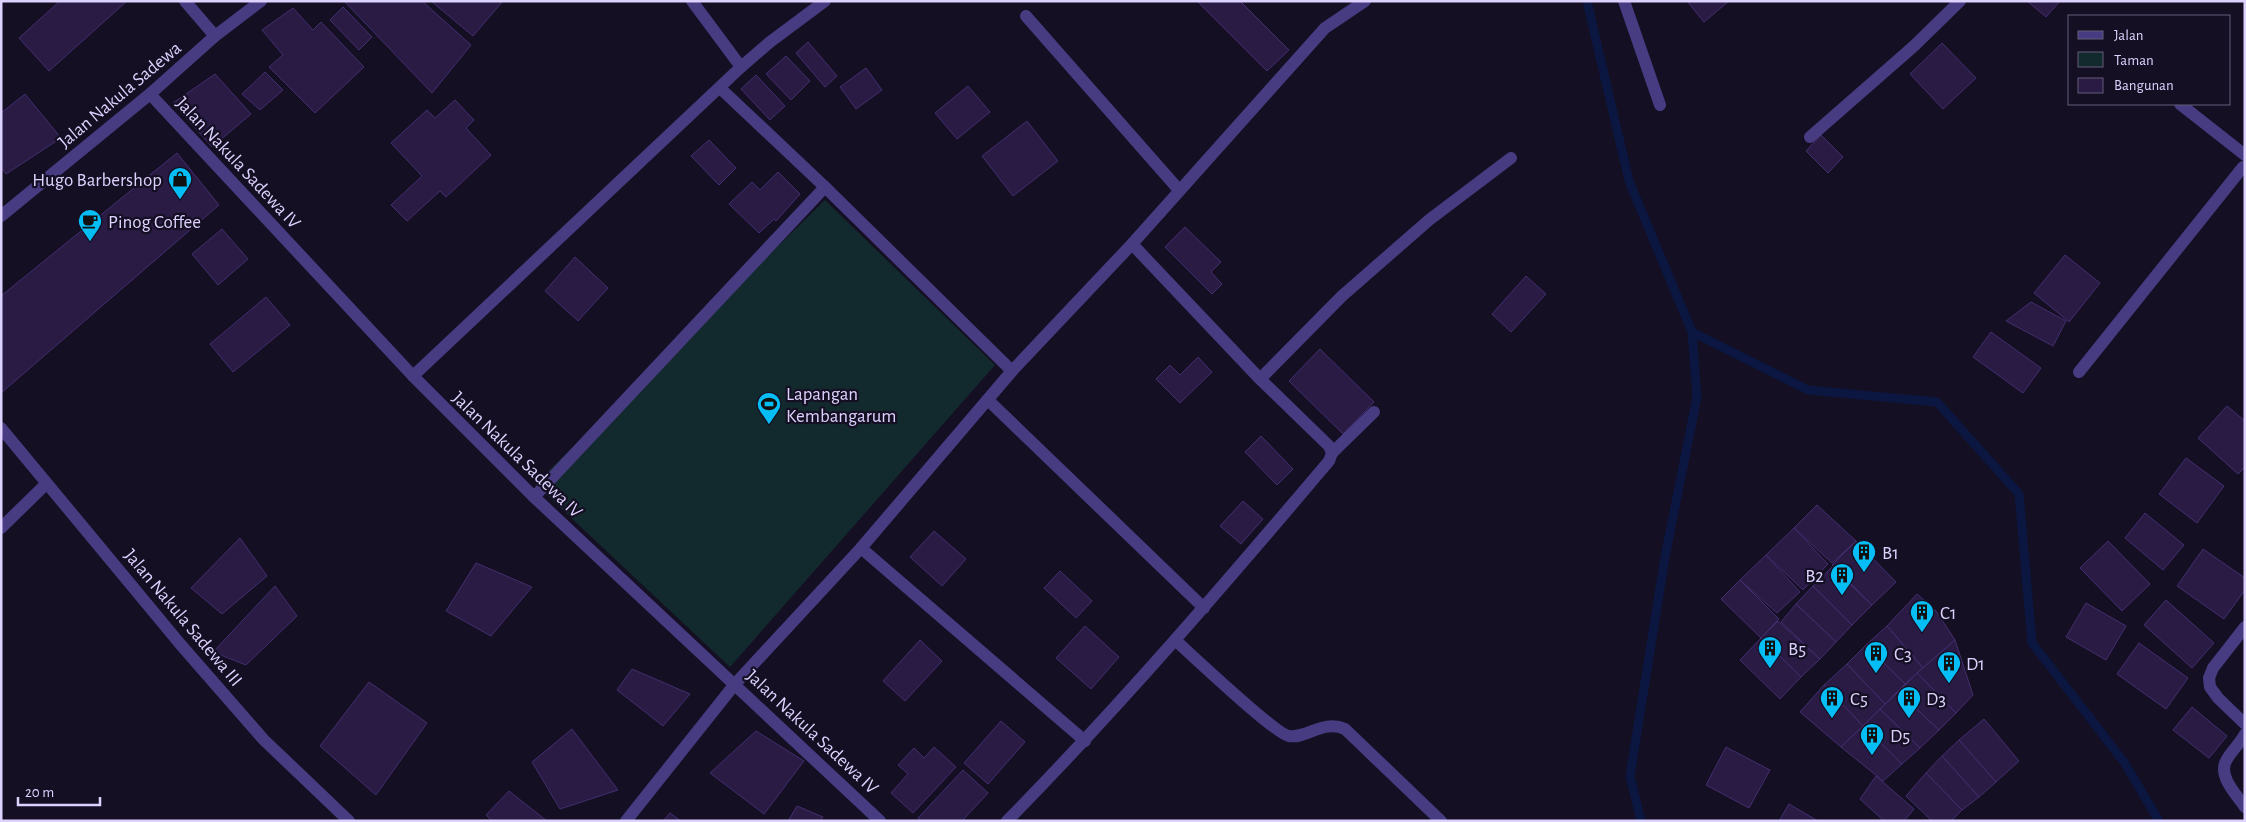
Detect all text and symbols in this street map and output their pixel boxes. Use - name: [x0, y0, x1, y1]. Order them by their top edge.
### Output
- legend: [2068, 15, 2231, 105]
- text: Jalan: [2114, 28, 2144, 43]
- street label: Jalan Nakula Sadewa: [55, 38, 185, 152]
- text: Taman: [2114, 53, 2154, 68]
- text: Bangunan: [2114, 78, 2174, 93]
- street label: Jalan Nakula Sadewa IV: [172, 93, 304, 233]
- shop icon: Hugo Barbershop: [167, 166, 193, 200]
- place label: Hugo Barbershop: [32, 171, 162, 190]
- cafe icon: Pinog Coffee: [77, 208, 103, 242]
- place label: Pinog Coffee: [108, 213, 201, 232]
- place label: Lapangan Kembangarum: [786, 385, 897, 426]
- street label: Jalan Nakula Sadewa IV: [448, 388, 586, 522]
- sports icon: Lapangan Kembangarum: [756, 391, 782, 425]
- building icon: B1: [1851, 539, 1877, 573]
- place label: B1: [1882, 544, 1899, 563]
- street label: Jalan Nakula Sadewa III: [120, 546, 246, 690]
- building icon: B2: [1829, 562, 1855, 596]
- place label: B2: [1805, 567, 1824, 586]
- building icon: C1: [1909, 599, 1935, 633]
- place label: C1: [1940, 604, 1956, 623]
- building icon: B5: [1757, 635, 1783, 669]
- place label: B5: [1788, 640, 1806, 659]
- building icon: C3: [1863, 640, 1889, 674]
- place label: C3: [1894, 645, 1912, 664]
- building icon: D1: [1936, 650, 1962, 684]
- place label: D1: [1966, 655, 1985, 674]
- street label: Jalan Nakula Sadewa IV: [742, 666, 882, 798]
- building icon: C5: [1819, 685, 1845, 719]
- building icon: D3: [1896, 685, 1922, 719]
- place label: C5: [1850, 690, 1868, 709]
- place label: D3: [1926, 690, 1946, 709]
- building icon: D5: [1859, 722, 1885, 756]
- place label: D5: [1890, 727, 1910, 746]
- scale bar: [18, 774, 100, 806]
- text: 20 m: [25, 785, 54, 800]

